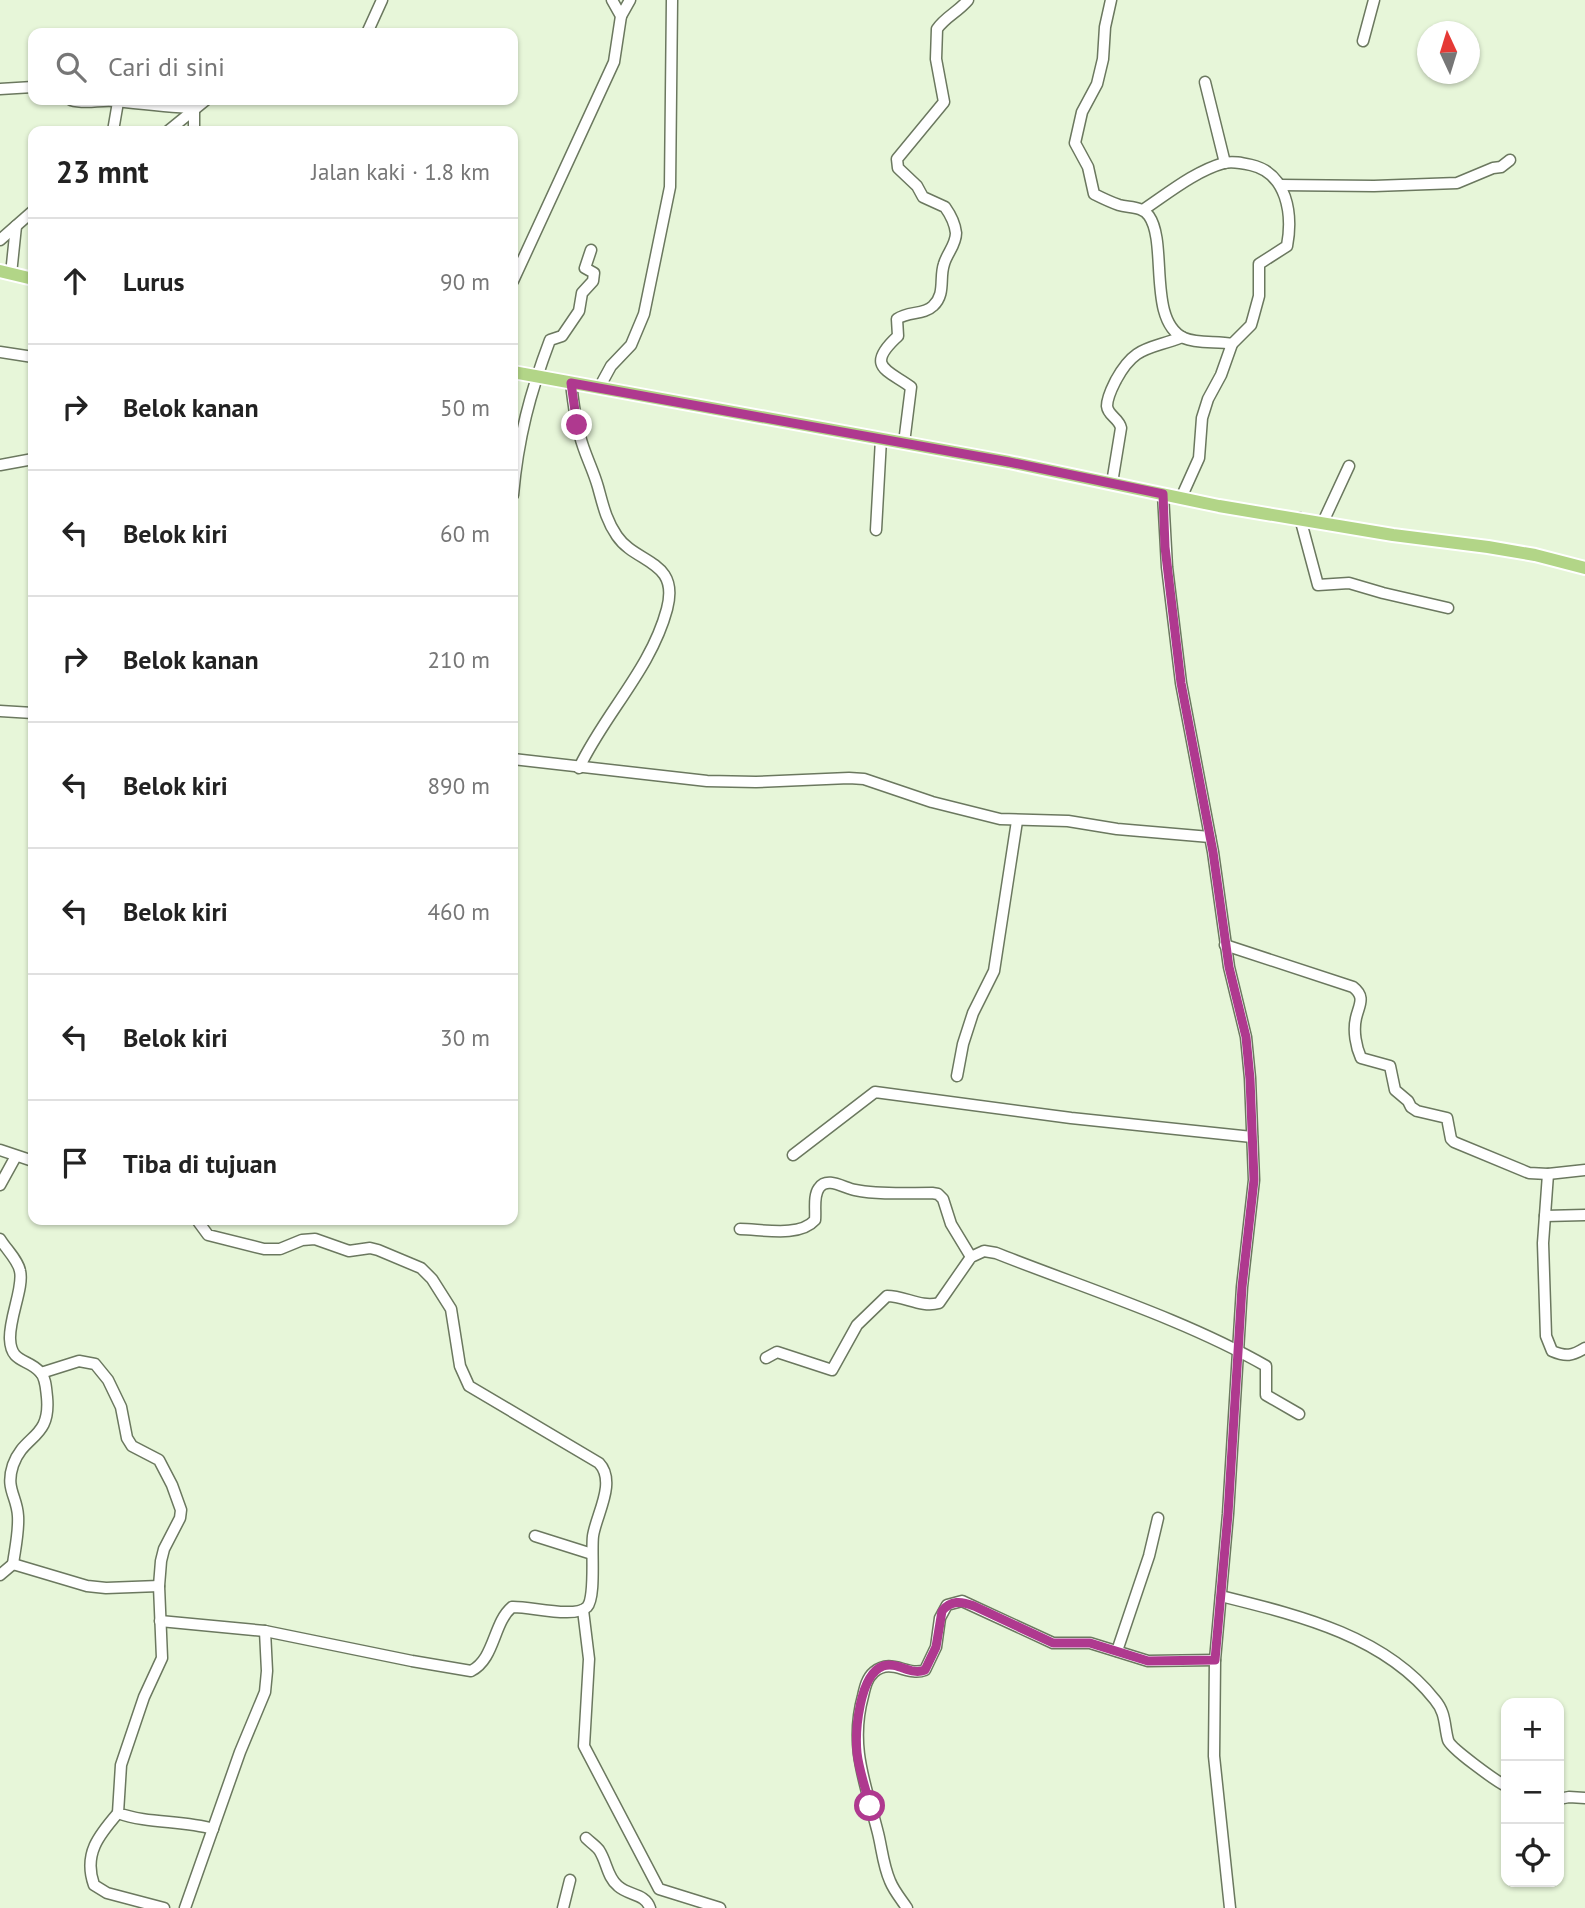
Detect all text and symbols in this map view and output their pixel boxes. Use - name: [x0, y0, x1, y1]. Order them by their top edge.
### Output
- north arrow: [1417, 21, 1480, 84]
- search box: [28, 28, 518, 105]
- icon: search: [52, 48, 90, 86]
- text: Cari di sini: [108, 50, 225, 83]
- text: 23 mnt: [56, 152, 149, 191]
- text: Jalan kaki · 1.8 km: [311, 157, 490, 186]
- icon: ahead: [56, 262, 94, 300]
- text: Lurus: [123, 265, 184, 298]
- text: 90 m: [440, 267, 490, 296]
- icon: right: [56, 388, 94, 426]
- text: Belok kanan: [123, 391, 259, 424]
- text: 50 m: [440, 393, 490, 422]
- route end: [561, 409, 592, 440]
- icon: left: [56, 514, 94, 552]
- text: Belok kiri: [123, 517, 228, 550]
- text: 60 m: [440, 519, 490, 548]
- icon: right: [56, 640, 94, 678]
- text: Belok kanan: [123, 643, 259, 676]
- text: 210 m: [428, 645, 490, 674]
- icon: left: [56, 766, 94, 804]
- text: Belok kiri: [123, 769, 228, 802]
- text: 890 m: [428, 771, 490, 800]
- icon: left: [56, 892, 94, 930]
- text: Belok kiri: [123, 895, 228, 928]
- text: 460 m: [428, 897, 490, 926]
- icon: left: [56, 1018, 94, 1056]
- text: Belok kiri: [123, 1021, 228, 1054]
- text: 30 m: [440, 1023, 490, 1052]
- icon: arrive: [56, 1144, 94, 1182]
- text: Tiba di tujuan: [123, 1147, 277, 1180]
- map controls: [1501, 1698, 1564, 1887]
- button: +: [1501, 1698, 1564, 1761]
- button: −: [1501, 1761, 1564, 1824]
- route start: [854, 1790, 885, 1821]
- button: locate: [1501, 1824, 1564, 1887]

